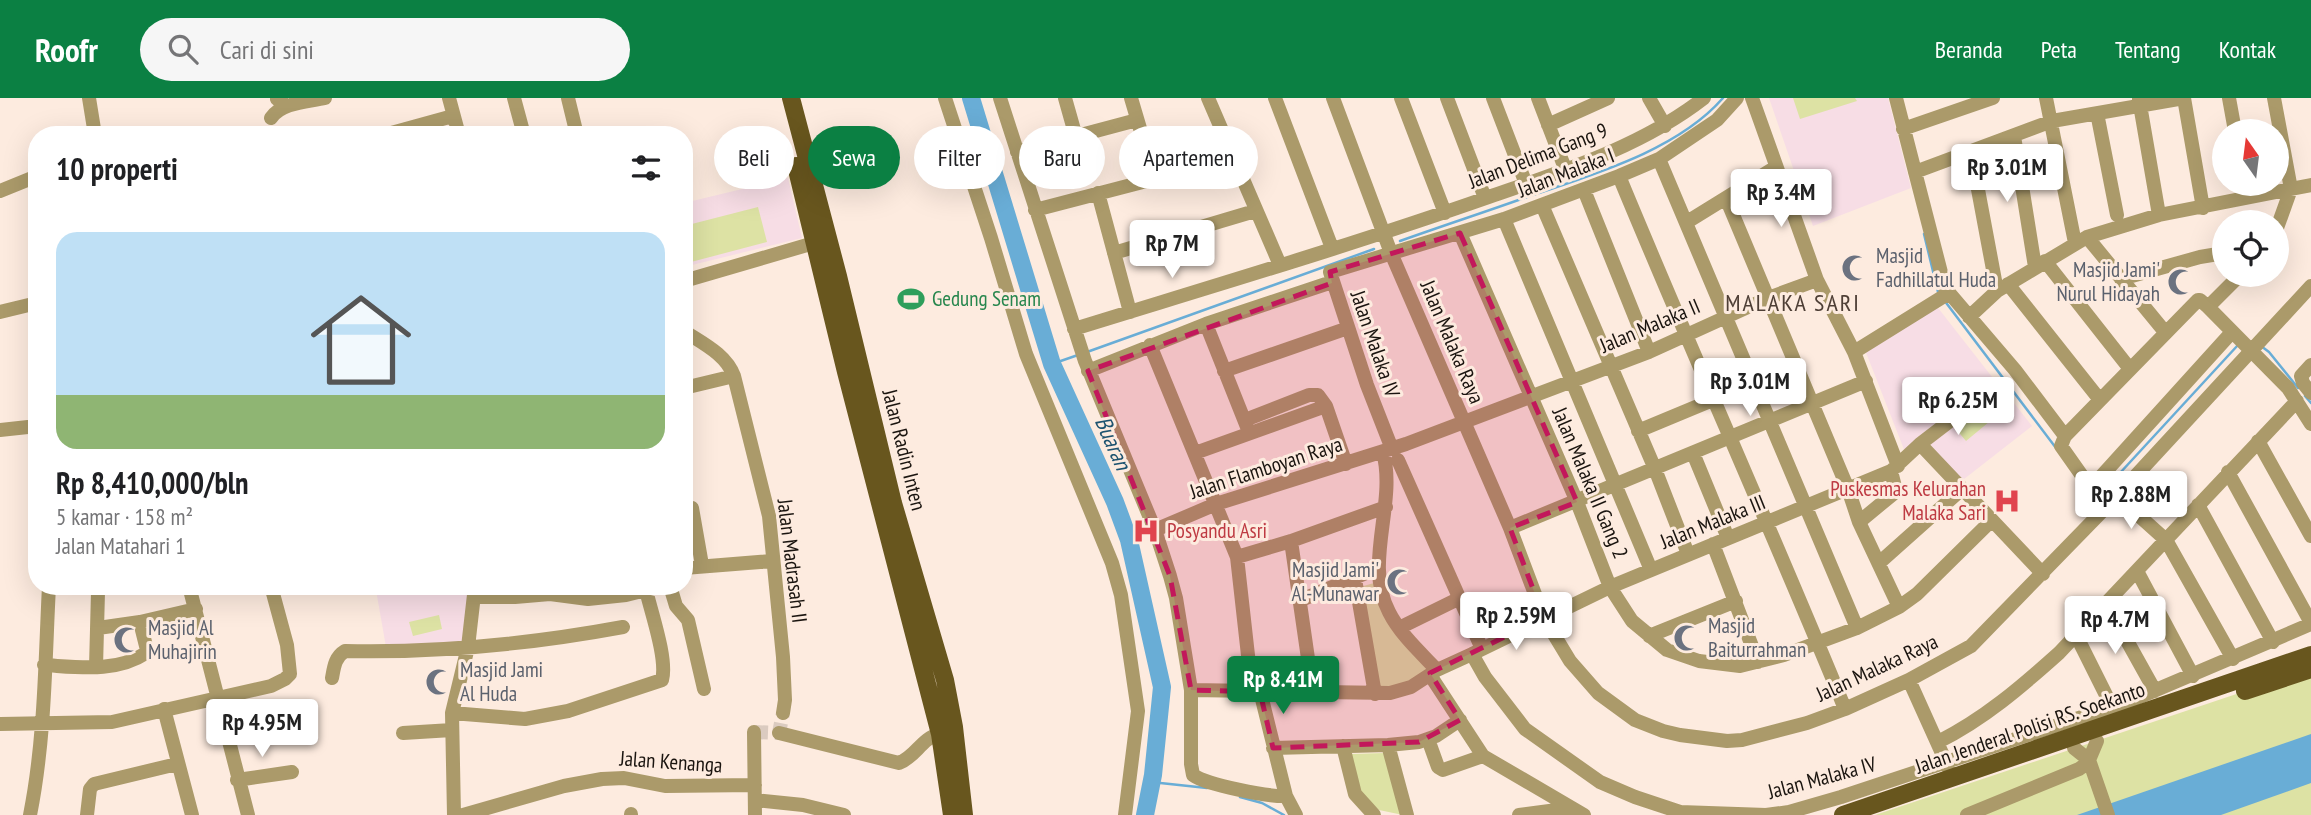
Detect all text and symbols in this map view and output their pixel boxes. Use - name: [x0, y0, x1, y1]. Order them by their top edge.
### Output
- search box: [140, 18, 630, 81]
- text: Roofr: [35, 28, 98, 71]
- icon: search: [164, 30, 202, 68]
- text: Cari di sini: [220, 33, 314, 66]
- text: Beranda: [1935, 34, 2003, 65]
- text: Peta: [2041, 34, 2077, 65]
- text: Tentang: [2115, 34, 2181, 65]
- text: Kontak: [2219, 34, 2276, 65]
- street label: Jalan Delima Gang 9: [1463, 117, 1611, 195]
- north arrow: [2212, 119, 2289, 196]
- map controls: [2212, 119, 2289, 287]
- chip: Beli: [714, 126, 794, 189]
- chip: Sewa: [808, 126, 900, 189]
- chip: Filter: [914, 126, 1005, 189]
- chip: Baru: [1019, 126, 1105, 189]
- chip: Apartemen: [1119, 126, 1258, 189]
- street label: Jalan Malaka I: [1513, 142, 1618, 204]
- pin: Rp 3.01M: [1935, 144, 2079, 204]
- text: 10 properti: [56, 149, 178, 188]
- icon: filters: [627, 149, 665, 187]
- text: Rp 3.01M: [1967, 152, 2047, 181]
- pin: Rp 3.4M: [1716, 170, 1846, 229]
- text: Rp 3.4M: [1747, 177, 1815, 206]
- button: locate: [2212, 210, 2289, 287]
- pin: Rp 7M: [1123, 220, 1221, 280]
- text: Rp 7M: [1146, 228, 1198, 257]
- place label: Masjid Fadhillatul Huda: [1876, 242, 1996, 293]
- mosque icon: Masjid Fadhillatul Huda: [1840, 253, 1870, 283]
- place label: Masjid Jami' Nurul Hidayah: [2057, 256, 2160, 307]
- mosque icon: Masjid Jami' Nurul Hidayah: [2166, 267, 2196, 297]
- street label: Jalan Malaka Raya: [1414, 275, 1491, 408]
- icon: home: [298, 277, 424, 403]
- sports icon: Gedung Senam: [896, 284, 926, 314]
- place label: Gedung Senam: [932, 285, 1041, 312]
- street label: Jalan Malaka IV: [1344, 286, 1406, 401]
- district label: MALAKA SARI: [1725, 287, 1861, 318]
- street label: Jalan Malaka II: [1595, 292, 1704, 359]
- pin: Rp 3.01M: [1678, 358, 1822, 418]
- text: Rp 3.01M: [1710, 366, 1790, 395]
- pin: Rp 6.25M: [1886, 378, 2030, 437]
- text: Rp 6.25M: [1918, 385, 1998, 414]
- street label: Jalan Radin Inten: [876, 386, 933, 513]
- street label: Jalan Malaka II Gang 2: [1546, 402, 1634, 562]
- water label: Buaran: [1089, 411, 1139, 476]
- street label: Jalan Flamboyan Raya: [1185, 430, 1346, 505]
- text: Rp 8,410,000/bln: [56, 463, 249, 502]
- pin: Rp 2.88M: [2059, 472, 2203, 531]
- place label: Puskesmas Kelurahan Malaka Sari: [1830, 475, 1986, 526]
- text: Rp 2.88M: [2091, 479, 2171, 508]
- hospital icon: Puskesmas Kelurahan Malaka Sari: [1992, 486, 2022, 516]
- street label: Jalan Malaka III: [1655, 488, 1769, 555]
- street label: Jalan Madrasah II: [771, 497, 813, 624]
- text: 5 kamar · 158 m²: [56, 502, 193, 531]
- hospital icon: Posyandu Asri: [1131, 516, 1161, 546]
- place label: Posyandu Asri: [1167, 517, 1267, 544]
- text: Jalan Matahari 1: [56, 531, 186, 560]
- place label: Masjid Jami' Al-Munawar: [1291, 556, 1379, 607]
- mosque icon: Masjid Jami' Al-Munawar: [1385, 567, 1415, 597]
- pin: Rp 2.59M: [1444, 592, 1588, 652]
- pin: Rp 4.7M: [2050, 596, 2180, 656]
- text: Rp 2.59M: [1476, 600, 1556, 629]
- text: Rp 4.7M: [2081, 604, 2149, 633]
- place label: Masjid Baiturrahman: [1708, 612, 1806, 663]
- place label: Masjid Al Muhajirin: [148, 614, 217, 665]
- mosque icon: Masjid Baiturrahman: [1672, 623, 1702, 653]
- mosque icon: Masjid Al Muhajirin: [112, 625, 142, 655]
- street label: Jalan Malaka Raya: [1811, 628, 1942, 708]
- place label: Masjid Jami Al Huda: [460, 656, 543, 707]
- pin: Rp 8.41M: [1211, 656, 1355, 716]
- text: Rp 8.41M: [1243, 664, 1323, 693]
- mosque icon: Masjid Jami Al Huda: [424, 667, 454, 697]
- street label: Jalan Jenderal Polisi RS. Soekanto: [1910, 676, 2148, 780]
- pin: Rp 4.95M: [190, 700, 334, 759]
- text: Rp 4.95M: [222, 707, 302, 736]
- street label: Jalan Kenanga: [618, 744, 723, 779]
- street label: Jalan Malaka IV: [1764, 750, 1879, 805]

